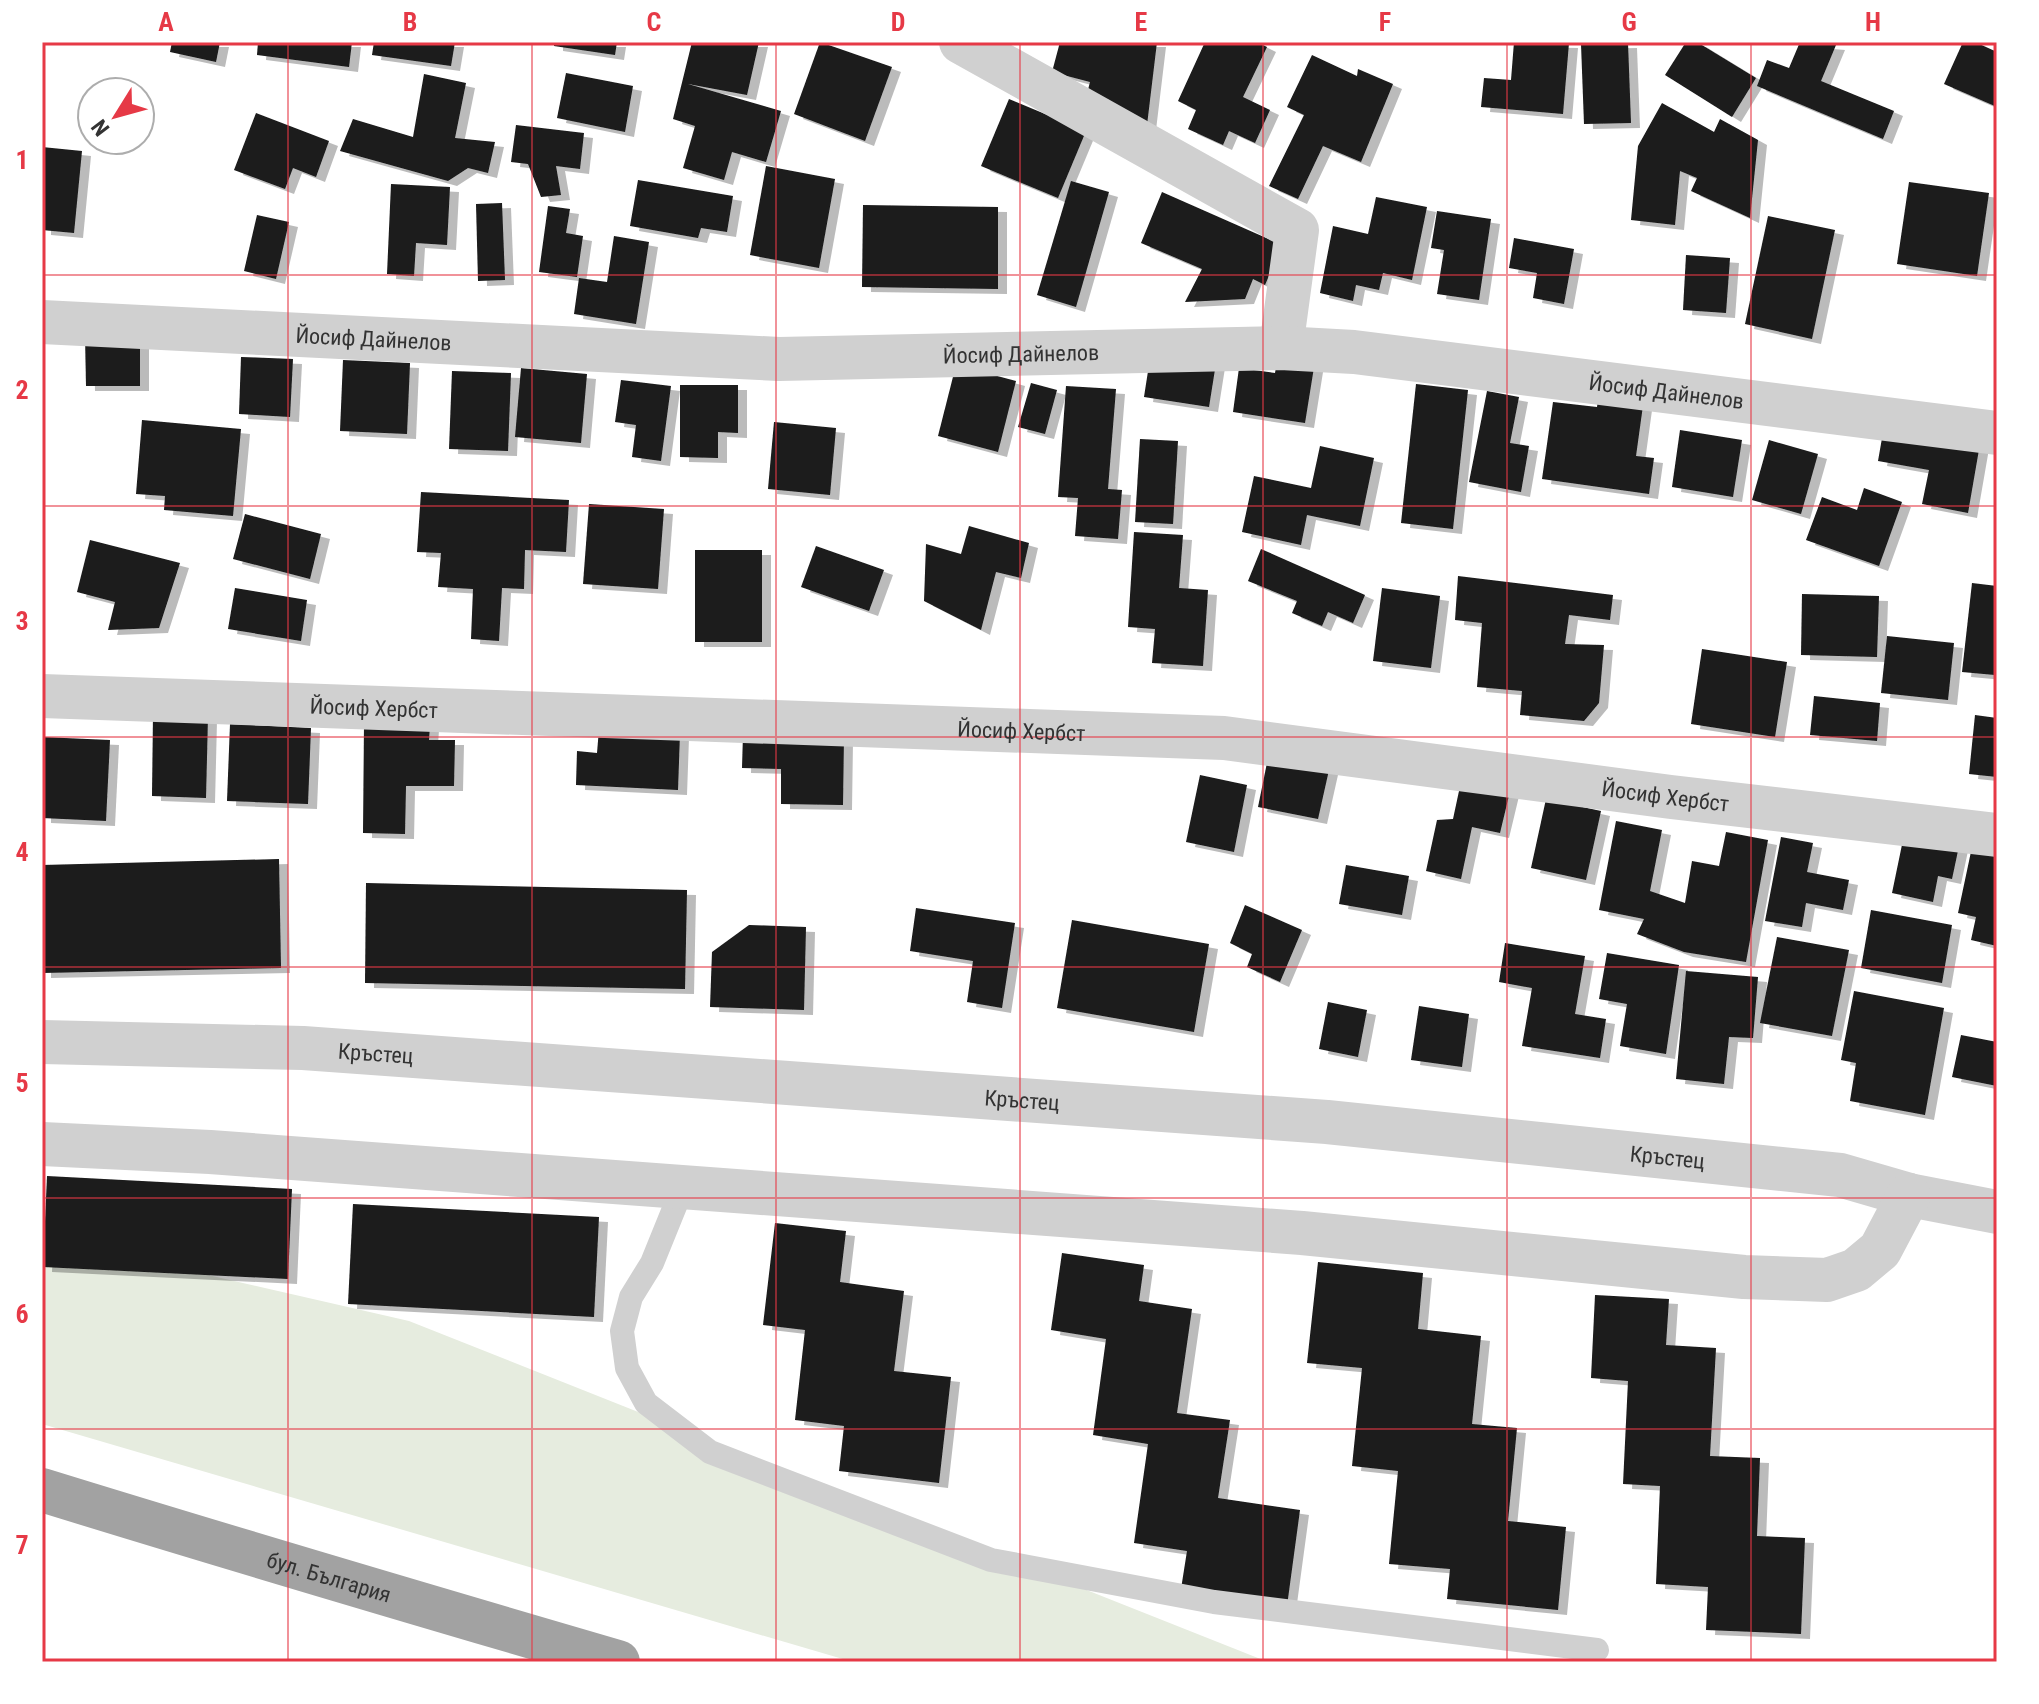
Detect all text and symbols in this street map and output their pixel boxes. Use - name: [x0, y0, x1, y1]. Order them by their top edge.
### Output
- text: A: [158, 7, 174, 37]
- text: B: [403, 7, 417, 37]
- text: C: [647, 7, 662, 37]
- text: D: [891, 7, 905, 37]
- text: E: [1135, 7, 1148, 37]
- text: F: [1379, 7, 1391, 37]
- text: G: [1621, 7, 1637, 37]
- text: H: [1865, 7, 1881, 37]
- north arrow: [76, 76, 156, 156]
- text: N: [86, 115, 114, 141]
- text: 1: [15, 145, 29, 175]
- street label: Йосиф Дайнелов: [295, 322, 452, 355]
- street label: Йосиф Дайнелов: [943, 339, 1099, 368]
- street label: Йосиф Дайнелов: [1587, 369, 1745, 414]
- text: 2: [15, 375, 29, 405]
- text: 3: [15, 606, 29, 636]
- street label: Йосиф Хербст: [309, 693, 438, 723]
- street label: Йосиф Хербст: [957, 716, 1086, 746]
- street label: Йосиф Хербст: [1600, 775, 1731, 816]
- text: 4: [15, 837, 29, 867]
- street label: Кръстец: [337, 1038, 414, 1068]
- text: 5: [15, 1068, 29, 1098]
- street label: Кръстец: [984, 1085, 1061, 1115]
- street label: Кръстец: [1629, 1141, 1706, 1173]
- text: 6: [15, 1299, 29, 1329]
- text: 7: [15, 1530, 29, 1560]
- street label: бул. България: [264, 1547, 394, 1607]

